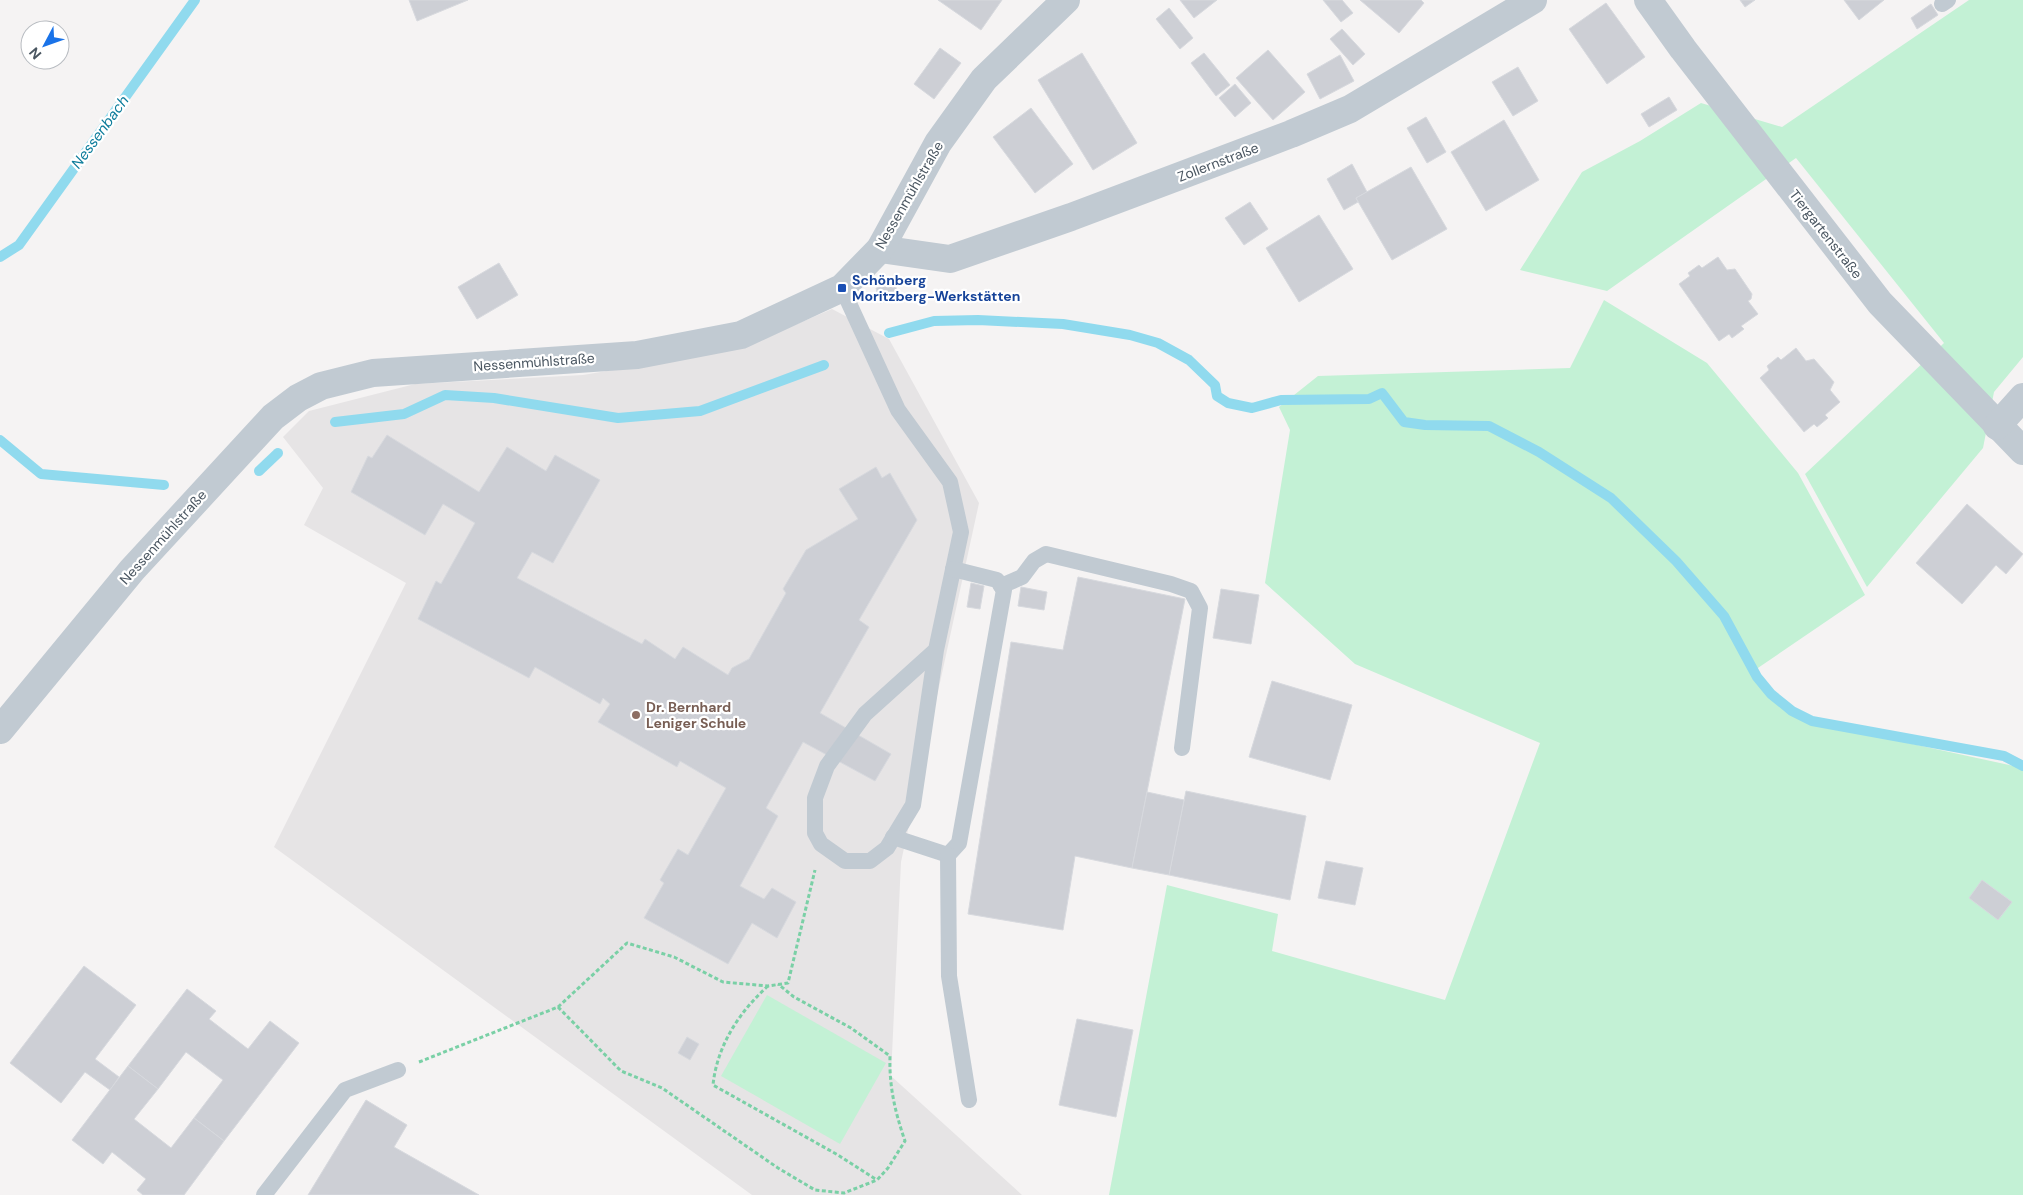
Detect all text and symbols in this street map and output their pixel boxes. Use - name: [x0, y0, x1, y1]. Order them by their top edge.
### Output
- north arrow: [20, 20, 70, 70]
- text: N: [25, 44, 45, 63]
- water label: Nessenbach: [67, 91, 134, 173]
- street label: Nessenmühlstraße: [871, 138, 947, 252]
- street label: Zollernstraße: [1175, 138, 1261, 186]
- street label: Tiergartenstraße: [1786, 186, 1866, 282]
- place label: Schönberg Moritzberg-Werkstätten: [852, 271, 1020, 305]
- marker: Schönberg Moritzberg-Werkstätten: [836, 282, 848, 294]
- street label: Nessenmühlstraße: [473, 349, 595, 375]
- street label: Nessenmühlstraße: [116, 486, 210, 588]
- place label: Dr. Bernhard Leniger Schule: [646, 698, 746, 732]
- marker: Dr. Bernhard Leniger Schule: [630, 709, 642, 721]

